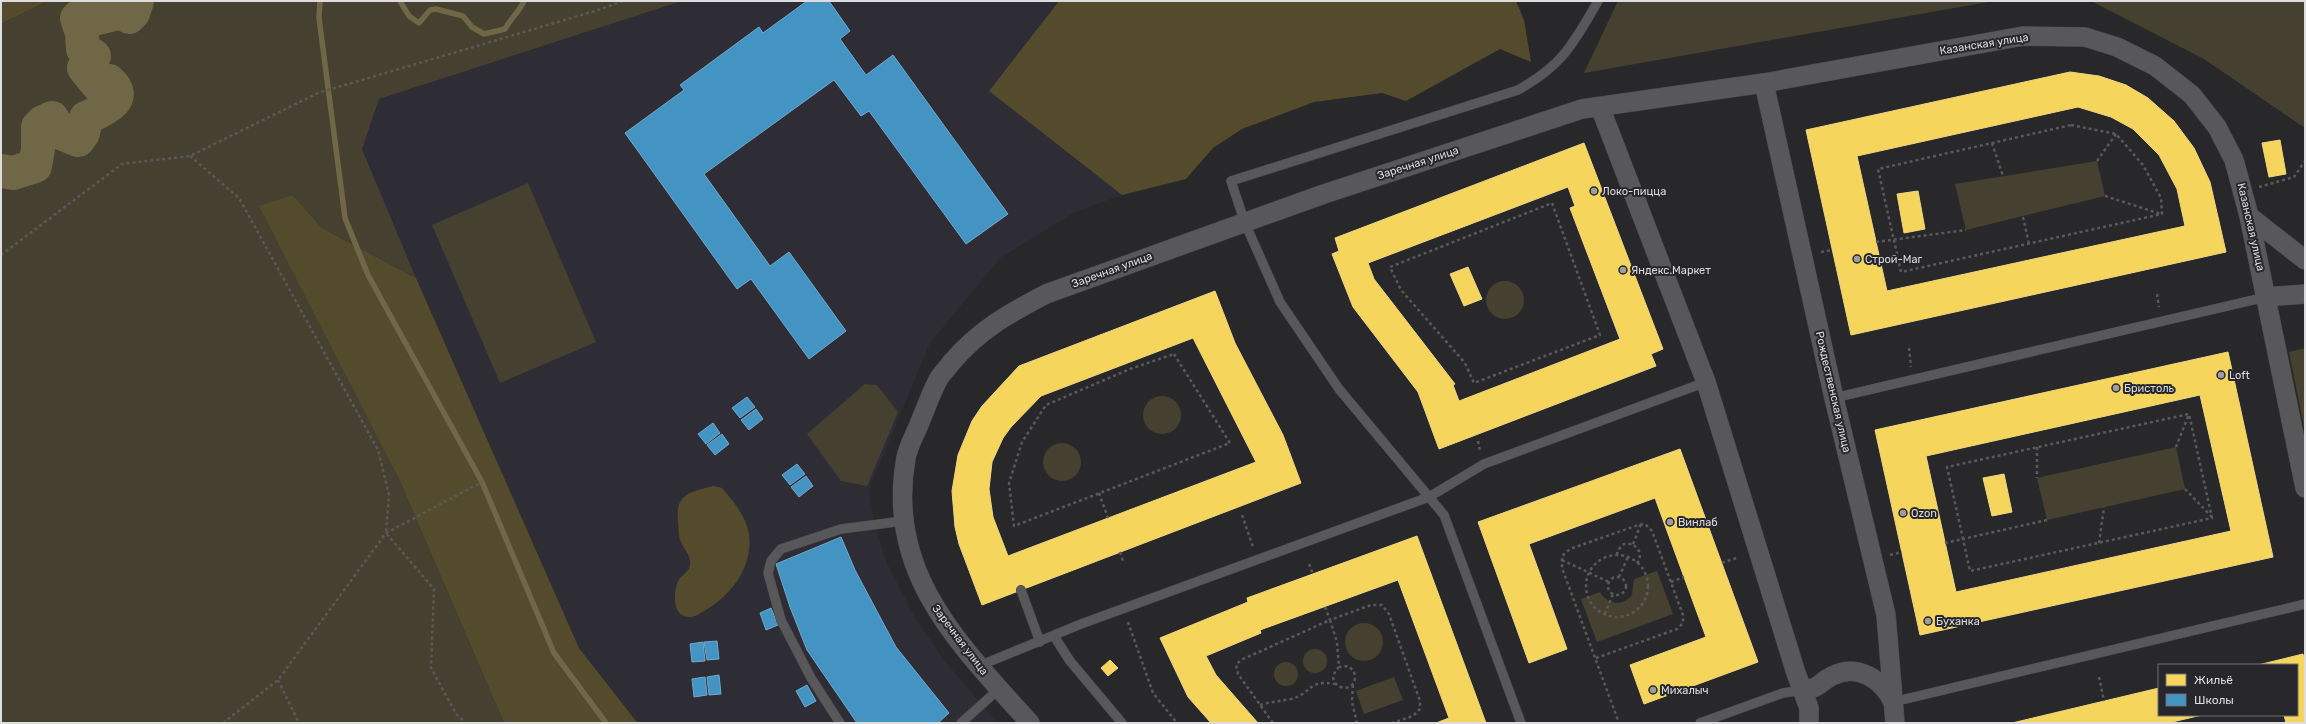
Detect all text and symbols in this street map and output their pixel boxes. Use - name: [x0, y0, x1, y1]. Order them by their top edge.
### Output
- street label: Казанская улица: [1939, 31, 2029, 57]
- street label: Заречная улица: [1376, 144, 1460, 182]
- street label: Казанская улица: [2235, 182, 2267, 272]
- place label: Локо-пицца: [1602, 185, 1666, 198]
- marker: Локо-пицца: [1589, 186, 1599, 196]
- street label: Заречная улица: [1070, 249, 1154, 291]
- place label: Строй-Маг: [1865, 253, 1923, 266]
- marker: Строй-Маг: [1852, 254, 1862, 264]
- place label: Яндекс.Маркет: [1631, 264, 1711, 277]
- marker: Яндекс.Маркет: [1618, 265, 1628, 275]
- street label: Рождественская улица: [1813, 330, 1853, 454]
- place label: Loft: [2229, 369, 2251, 382]
- marker: Loft: [2216, 370, 2226, 380]
- place label: Бристоль: [2124, 382, 2175, 395]
- marker: Бристоль: [2111, 383, 2121, 393]
- place label: Ozon: [1911, 507, 1937, 520]
- marker: Ozon: [1898, 508, 1908, 518]
- place label: Винлаб: [1678, 516, 1718, 529]
- marker: Винлаб: [1665, 517, 1675, 527]
- street label: Заречная улица: [929, 602, 991, 678]
- place label: Буханка: [1936, 615, 1980, 628]
- marker: Буханка: [1923, 616, 1933, 626]
- legend: [2158, 664, 2298, 716]
- text: Жильё: [2194, 673, 2233, 687]
- place label: Михалыч: [1661, 684, 1709, 697]
- marker: Михалыч: [1648, 685, 1658, 695]
- text: Школы: [2194, 693, 2234, 707]

